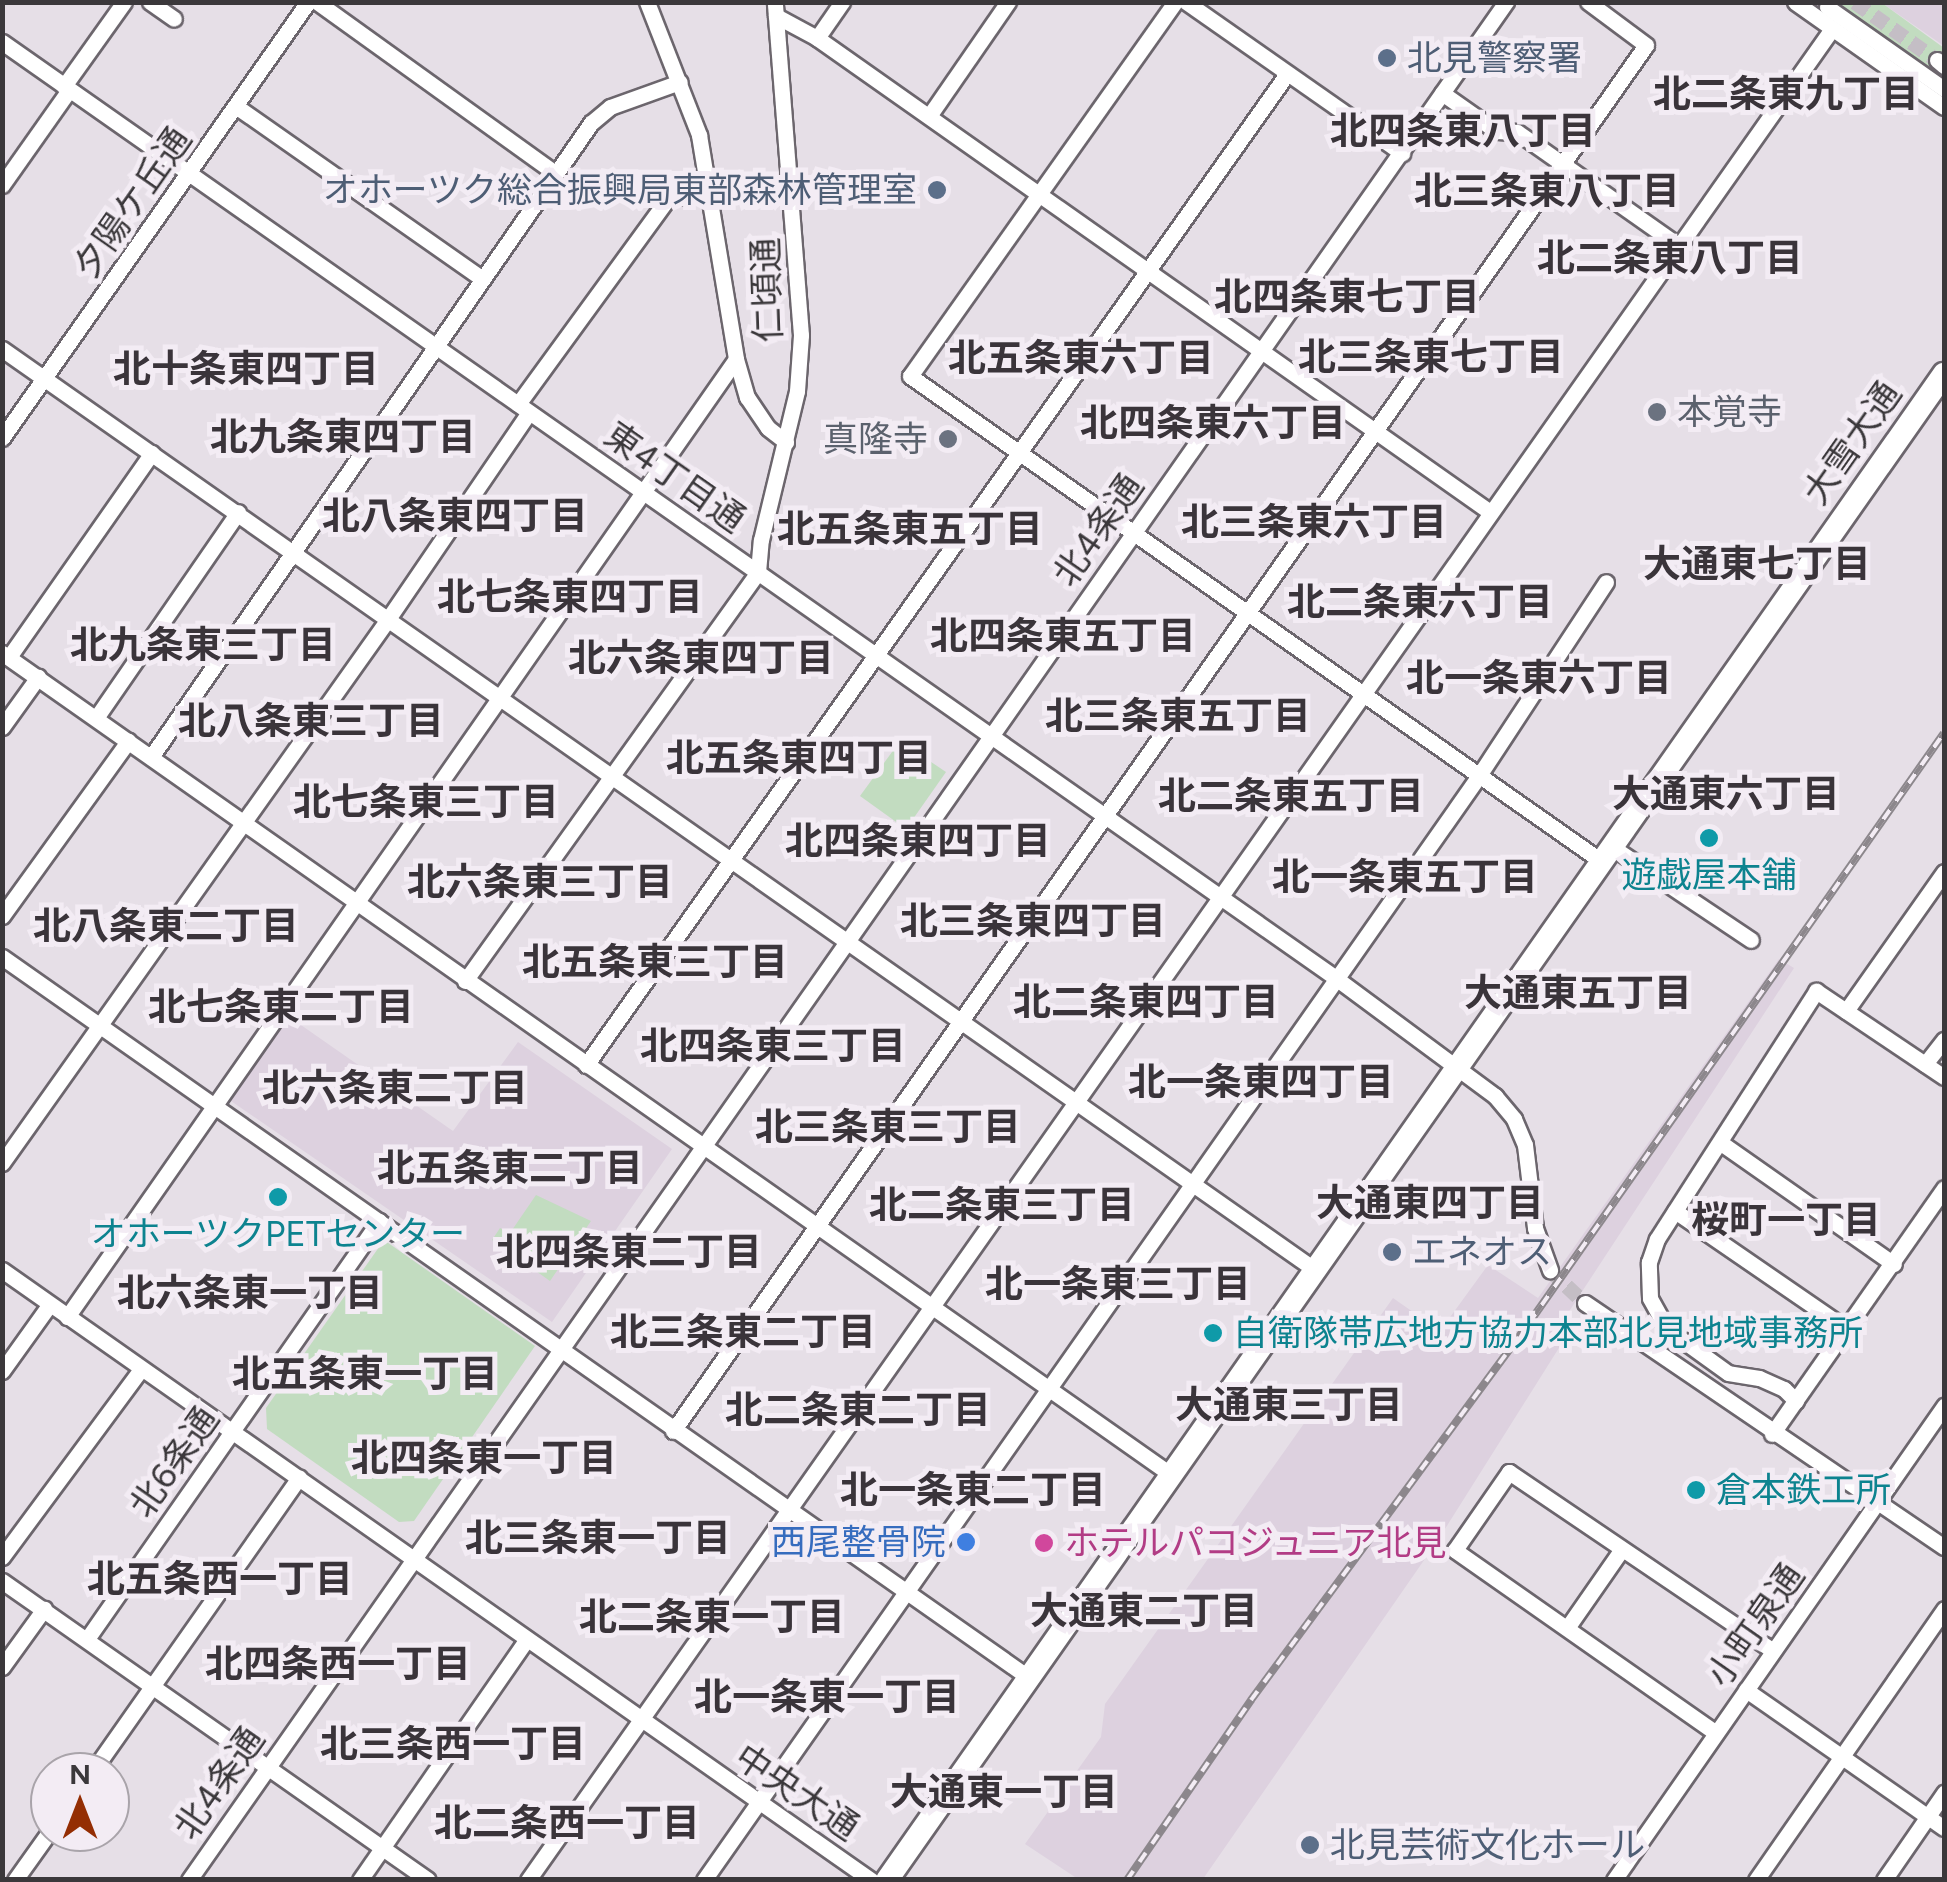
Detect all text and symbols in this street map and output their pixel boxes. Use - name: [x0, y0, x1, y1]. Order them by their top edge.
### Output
- place label: 北見警察署: [1407, 37, 1582, 79]
- marker: 北見警察署: [1376, 47, 1398, 69]
- district label: 北二条東九丁目: [1653, 72, 1919, 118]
- district label: 北四条東八丁目: [1330, 109, 1596, 155]
- street label: 夕陽ケ丘通: [65, 119, 199, 287]
- place label: オホーツク総合振興局東部森林管理室: [322, 169, 917, 211]
- district label: 北三条東八丁目: [1414, 169, 1680, 215]
- marker: オホーツク総合振興局東部森林管理室: [926, 179, 948, 201]
- district label: 北二条東八丁目: [1537, 236, 1803, 282]
- street label: 仁頃通: [744, 237, 790, 343]
- district label: 北四条東七丁目: [1214, 275, 1480, 321]
- district label: 北三条東七丁目: [1298, 335, 1564, 381]
- district label: 北五条東六丁目: [948, 336, 1214, 382]
- district label: 北十条東四丁目: [113, 347, 379, 393]
- street label: 大雪大通: [1795, 374, 1909, 512]
- place label: 本覚寺: [1677, 391, 1782, 433]
- district label: 北四条東六丁目: [1080, 401, 1346, 447]
- marker: 本覚寺: [1646, 401, 1668, 423]
- street label: 東4丁目通: [597, 413, 753, 541]
- district label: 北九条東四丁目: [210, 415, 476, 461]
- place label: 真隆寺: [823, 418, 928, 460]
- marker: 真隆寺: [937, 428, 959, 450]
- street label: 北4条通: [1044, 466, 1152, 594]
- district label: 北八条東四丁目: [322, 494, 588, 540]
- district label: 北三条東六丁目: [1181, 500, 1447, 546]
- district label: 北五条東五丁目: [777, 507, 1043, 553]
- district label: 大通東七丁目: [1643, 542, 1871, 588]
- district label: 北七条東四丁目: [437, 575, 703, 621]
- district label: 北二条東六丁目: [1287, 580, 1553, 626]
- district label: 北四条東五丁目: [930, 614, 1196, 660]
- district label: 北九条東三丁目: [70, 623, 336, 669]
- district label: 北六条東四丁目: [568, 636, 834, 682]
- district label: 北一条東六丁目: [1406, 656, 1672, 702]
- district label: 北三条東五丁目: [1045, 694, 1311, 740]
- district label: 北八条東三丁目: [178, 699, 444, 745]
- district label: 北五条東四丁目: [666, 736, 932, 782]
- district label: 大通東六丁目: [1612, 772, 1840, 818]
- district label: 北二条東五丁目: [1158, 774, 1424, 820]
- district label: 北七条東三丁目: [293, 780, 559, 826]
- district label: 北四条東四丁目: [785, 819, 1051, 865]
- marker: 遊戯屋本舗: [1698, 827, 1720, 849]
- place label: 遊戯屋本舗: [1622, 854, 1796, 896]
- district label: 北一条東五丁目: [1272, 855, 1538, 901]
- district label: 北六条東三丁目: [407, 860, 673, 906]
- district label: 北三条東四丁目: [900, 899, 1166, 945]
- district label: 北八条東二丁目: [33, 904, 299, 950]
- district label: 北五条東三丁目: [522, 940, 788, 986]
- district label: 大通東五丁目: [1464, 971, 1692, 1017]
- district label: 北二条東四丁目: [1013, 980, 1279, 1026]
- district label: 北七条東二丁目: [148, 985, 414, 1031]
- district label: 北四条東三丁目: [640, 1024, 906, 1070]
- district label: 北一条東四丁目: [1128, 1060, 1394, 1106]
- district label: 北六条東二丁目: [262, 1066, 528, 1112]
- district label: 北三条東三丁目: [755, 1105, 1021, 1151]
- district label: 北五条東二丁目: [377, 1146, 643, 1192]
- district label: 大通東四丁目: [1316, 1181, 1544, 1227]
- district label: 北二条東三丁目: [869, 1183, 1135, 1229]
- marker: オホーツクPETセンター: [267, 1186, 289, 1208]
- district label: 桜町一丁目: [1691, 1198, 1881, 1244]
- place label: オホーツクPETセンター: [90, 1213, 466, 1255]
- district label: 北四条東二丁目: [496, 1230, 762, 1276]
- place label: エネオス: [1412, 1231, 1552, 1273]
- marker: エネオス: [1381, 1241, 1403, 1263]
- district label: 北一条東三丁目: [985, 1262, 1251, 1308]
- district label: 北六条東一丁目: [117, 1271, 383, 1317]
- district label: 北三条東二丁目: [610, 1310, 876, 1356]
- place label: 自衛隊帯広地方協力本部北見地域事務所: [1233, 1312, 1863, 1354]
- marker: 自衛隊帯広地方協力本部北見地域事務所: [1202, 1322, 1224, 1344]
- district label: 北五条東一丁目: [232, 1352, 498, 1398]
- district label: 大通東三丁目: [1175, 1383, 1403, 1429]
- district label: 北二条東二丁目: [725, 1388, 991, 1434]
- street label: 北6条通: [121, 1399, 227, 1525]
- district label: 北四条東一丁目: [351, 1436, 617, 1482]
- district label: 北一条東二丁目: [840, 1468, 1106, 1514]
- place label: 倉本鉄工所: [1716, 1469, 1891, 1511]
- marker: 倉本鉄工所: [1685, 1479, 1707, 1501]
- district label: 北三条東一丁目: [465, 1516, 731, 1562]
- place label: 西尾整骨院: [771, 1521, 946, 1563]
- place label: ホテルパコジュニア北見: [1064, 1522, 1449, 1564]
- marker: 西尾整骨院: [955, 1531, 977, 1553]
- marker: ホテルパコジュニア北見: [1033, 1532, 1055, 1554]
- street label: 小町泉通: [1698, 1556, 1812, 1694]
- district label: 北五条西一丁目: [87, 1557, 353, 1603]
- district label: 大通東二丁目: [1030, 1589, 1258, 1635]
- district label: 北二条東一丁目: [579, 1595, 845, 1641]
- district label: 北四条西一丁目: [205, 1642, 471, 1688]
- district label: 北一条東一丁目: [694, 1675, 960, 1721]
- street label: 北4条通: [165, 1719, 273, 1847]
- district label: 北三条西一丁目: [320, 1722, 586, 1768]
- street label: 中央大通: [727, 1735, 867, 1849]
- north arrow: [30, 1752, 130, 1852]
- text: N: [69, 1757, 91, 1791]
- district label: 大通東一丁目: [890, 1770, 1118, 1816]
- district label: 北二条西一丁目: [434, 1801, 700, 1847]
- place label: 北見芸術文化ホール: [1330, 1824, 1645, 1866]
- marker: 北見芸術文化ホール: [1299, 1834, 1321, 1856]

